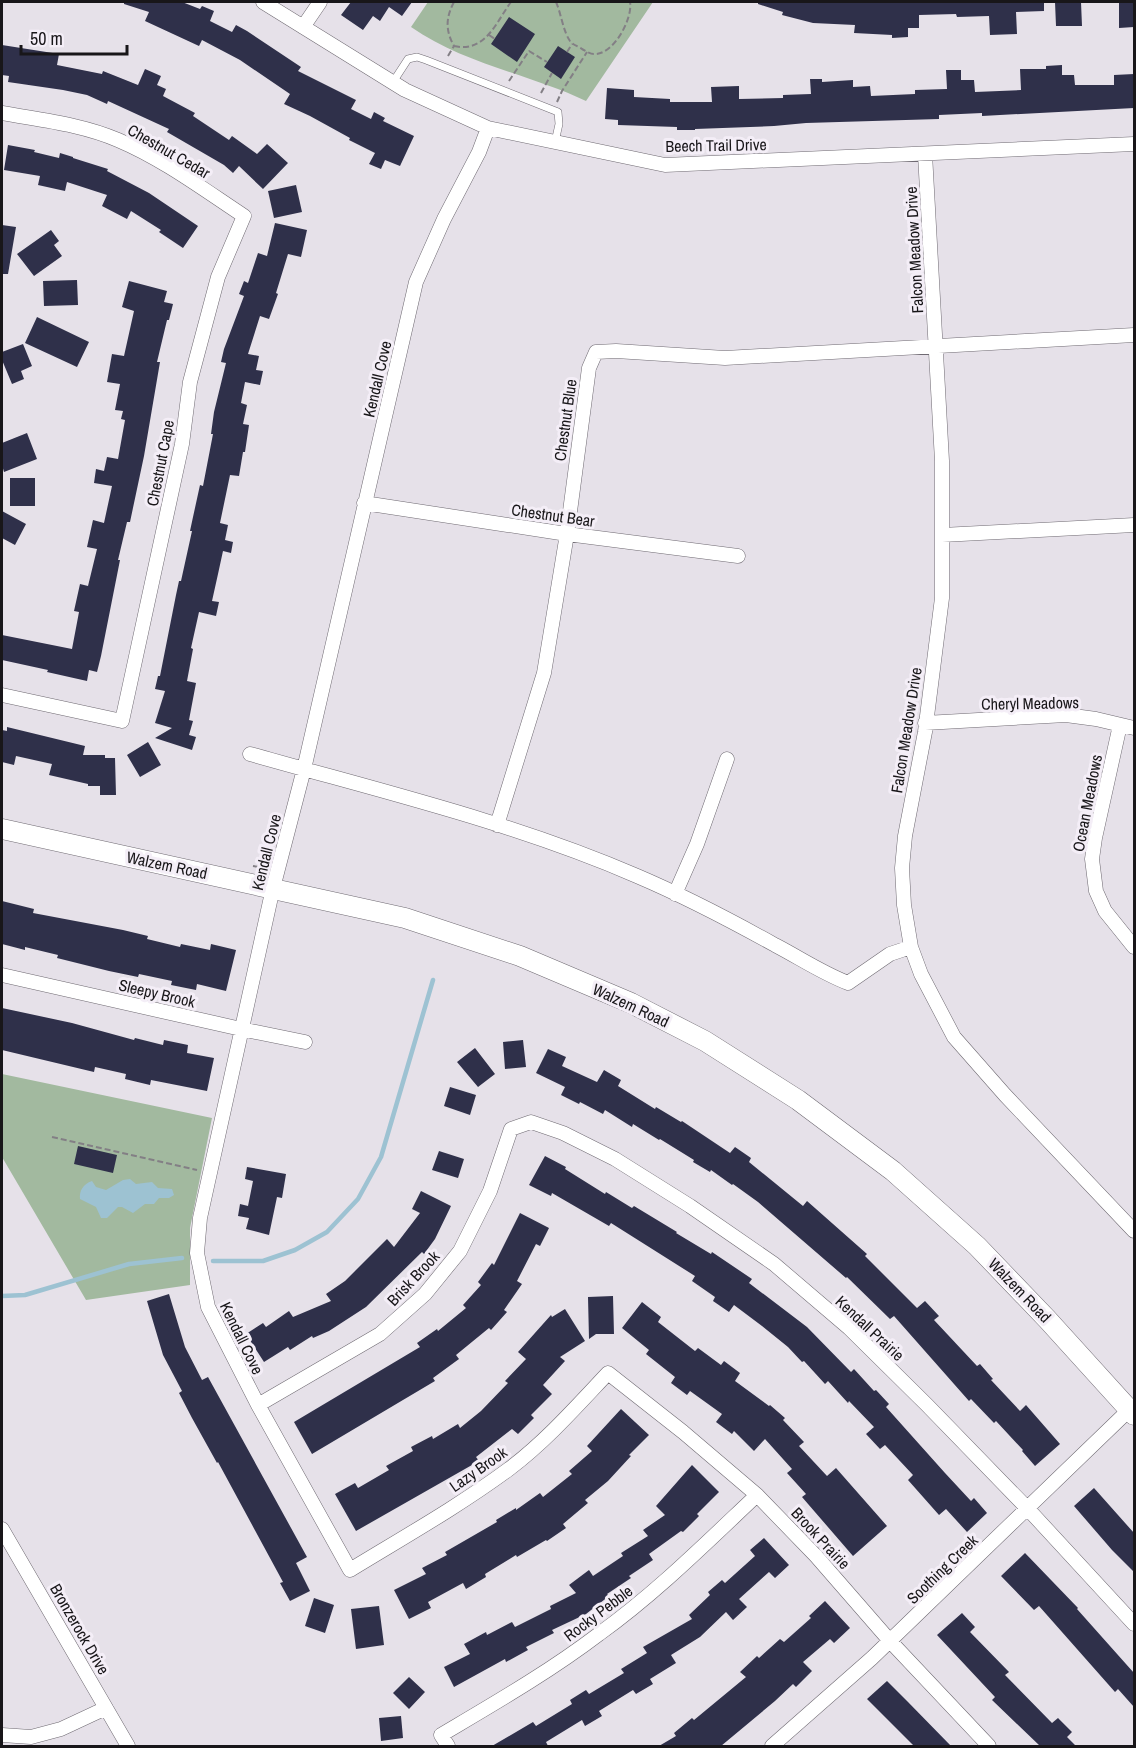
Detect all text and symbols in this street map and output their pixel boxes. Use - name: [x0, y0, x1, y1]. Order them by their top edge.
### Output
- scale bar: [21, 18, 128, 56]
- text: 50 m: [30, 26, 63, 51]
- street label: Chestnut Cedar: [124, 119, 215, 184]
- street label: Beech Trail Drive: [665, 133, 767, 157]
- street label: Falcon Meadow Drive: [900, 186, 928, 314]
- street label: Kendall Cove: [358, 339, 396, 419]
- street label: Chestnut Blue: [548, 378, 582, 462]
- street label: Chestnut Cape: [141, 418, 179, 508]
- street label: Chestnut Bear: [510, 498, 597, 532]
- street label: Falcon Meadow Drive: [885, 666, 927, 794]
- street label: Cheryl Meadows: [981, 691, 1079, 715]
- street label: Ocean Meadows: [1067, 753, 1107, 853]
- street label: Kendall Cove: [246, 811, 286, 893]
- street label: Walzem Road: [125, 846, 209, 884]
- street label: Sleepy Brook: [117, 974, 198, 1013]
- street label: Walzem Road: [589, 978, 673, 1032]
- street label: Brisk Brook: [382, 1245, 444, 1310]
- street label: Walzem Road: [984, 1253, 1056, 1327]
- street label: Kendall Prairie: [831, 1290, 909, 1366]
- street label: Kendall Cove: [215, 1298, 269, 1378]
- street label: Lazy Brook: [445, 1441, 512, 1497]
- street label: Brook Prairie: [787, 1502, 855, 1574]
- street label: Soothing Creek: [902, 1529, 983, 1609]
- street label: Bronzerock Drive: [45, 1580, 115, 1678]
- street label: Rocky Pebble: [559, 1580, 637, 1646]

